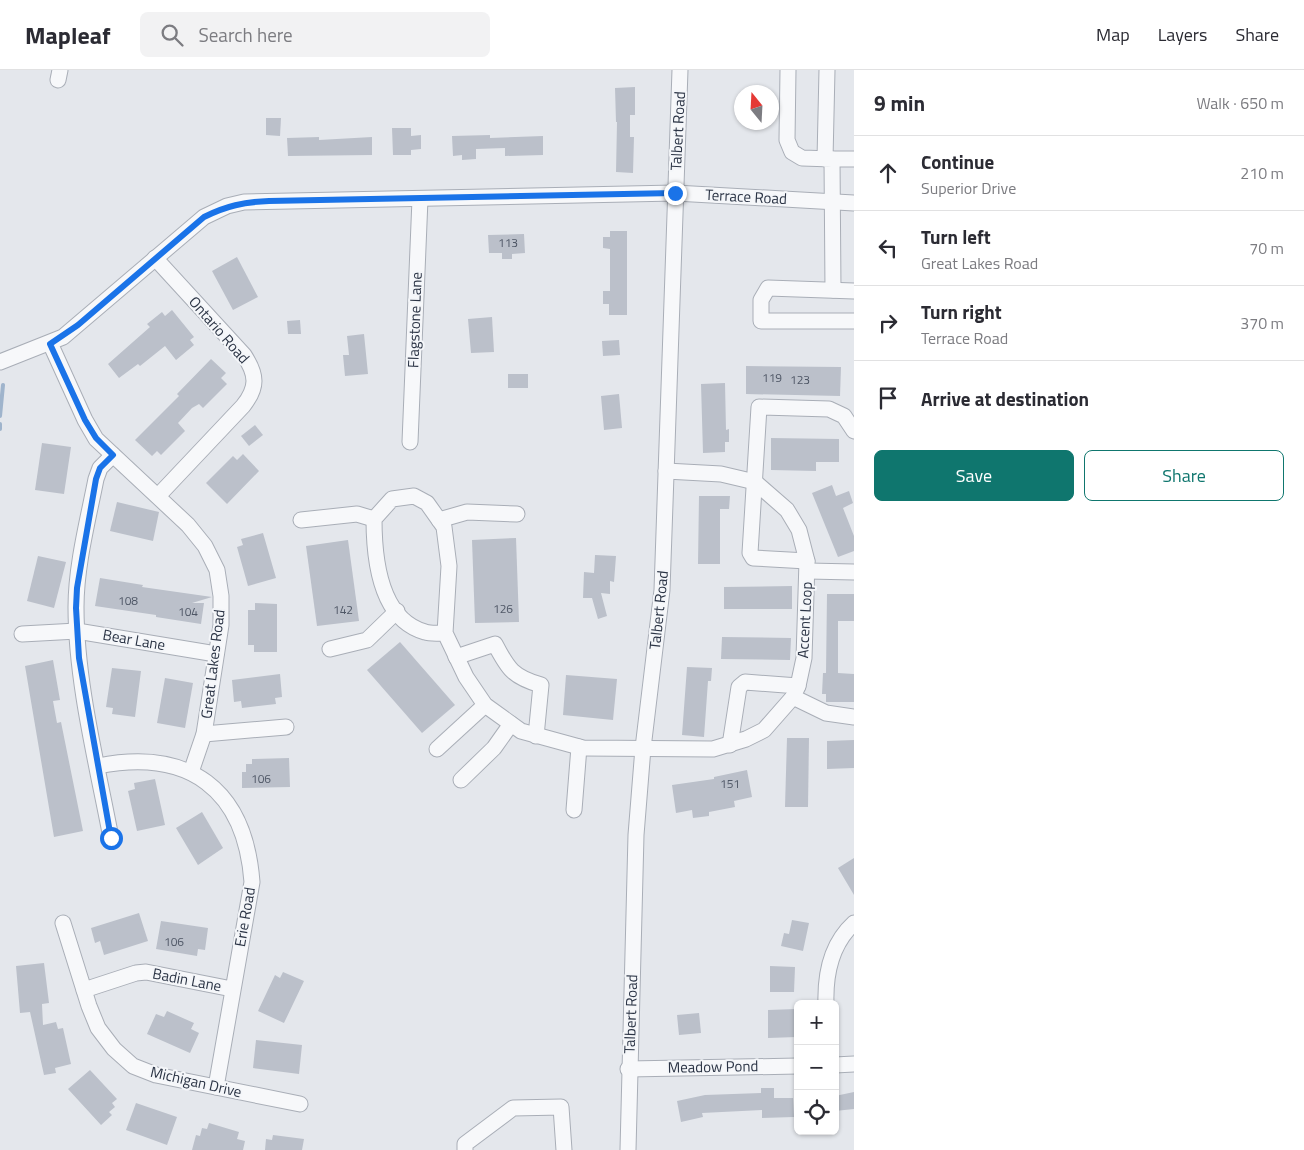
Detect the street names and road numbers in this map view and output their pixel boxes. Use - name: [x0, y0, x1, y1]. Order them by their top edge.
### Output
- street label: Talbert Road: [664, 91, 691, 171]
- street label: Terrace Road: [705, 183, 787, 210]
- street label: Flagstone Lane: [401, 272, 428, 368]
- street label: Ontario Road: [184, 291, 255, 368]
- street label: Talbert Road: [643, 569, 674, 651]
- street label: Accent Loop: [791, 581, 818, 659]
- street label: Great Lakes Road: [194, 608, 231, 720]
- street label: Bear Lane: [101, 623, 167, 656]
- street label: Erie Road: [228, 885, 261, 949]
- street label: Badin Lane: [151, 962, 223, 997]
- street label: Talbert Road: [618, 974, 643, 1054]
- street label: Meadow Pond: [667, 1054, 759, 1079]
- street label: Michigan Drive: [148, 1060, 244, 1103]

